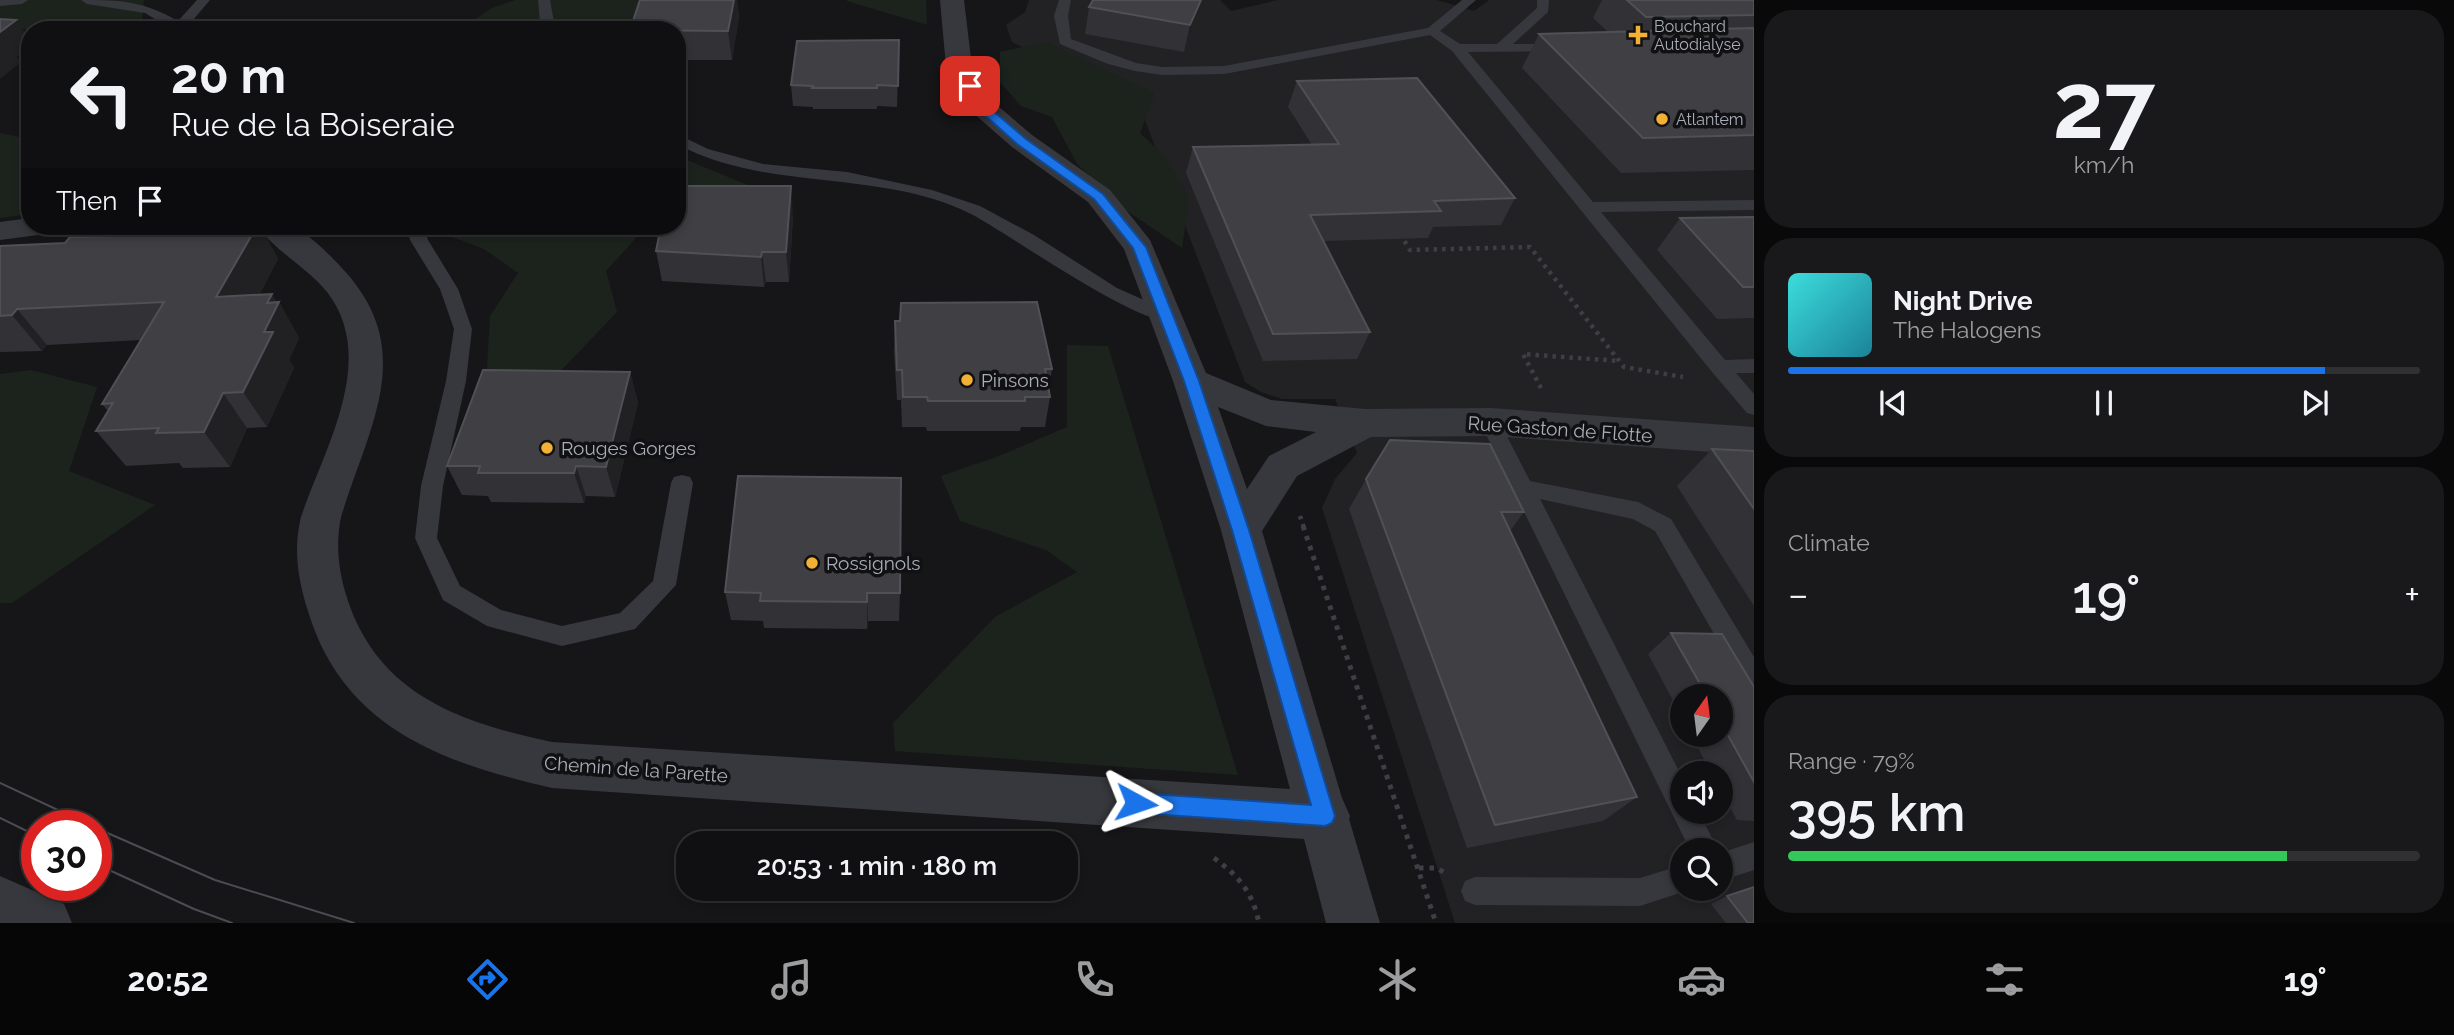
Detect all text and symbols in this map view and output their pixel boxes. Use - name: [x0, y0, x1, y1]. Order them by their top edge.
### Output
- place label: Bouchard Autodialyse: [1654, 17, 1741, 54]
- marker: Bouchard Autodialyse: [1628, 25, 1648, 45]
- text: 20 m: [171, 47, 286, 104]
- icon: left: [56, 49, 147, 140]
- text: 27: [2053, 52, 2155, 159]
- pin: [940, 56, 1000, 116]
- icon: arrive: [951, 67, 989, 105]
- text: Rue de la Boiseraie: [171, 106, 455, 143]
- place label: Atlantem: [1676, 110, 1743, 129]
- marker: Atlantem: [1654, 111, 1670, 127]
- text: km/h: [2074, 151, 2134, 178]
- icon: arrive: [131, 182, 169, 220]
- text: Then: [56, 186, 117, 216]
- text: Night Drive: [1893, 286, 2032, 316]
- text: The Halogens: [1893, 316, 2041, 343]
- place label: Pinsons: [981, 369, 1049, 391]
- marker: Pinsons: [959, 372, 975, 388]
- icon: previous: [1874, 384, 1912, 422]
- icon: pause: [2085, 384, 2123, 422]
- icon: next: [2296, 384, 2334, 422]
- street label: Rue Gaston de Flotte: [1467, 412, 1653, 446]
- place label: Rouges Gorges: [561, 437, 696, 459]
- marker: Rouges Gorges: [539, 440, 555, 456]
- text: Climate: [1788, 529, 1870, 556]
- place label: Rossignols: [826, 552, 920, 574]
- marker: Rossignols: [804, 555, 820, 571]
- text: 19°: [2072, 564, 2140, 625]
- text: −: [1788, 572, 1808, 617]
- text: +: [2404, 572, 2420, 617]
- north arrow: [1670, 684, 1732, 747]
- map controls: [1670, 684, 1733, 901]
- text: Range · 79%: [1788, 747, 1915, 774]
- street label: Chemin de la Parette: [543, 752, 729, 786]
- button: sound: [1670, 761, 1733, 824]
- position arrow: [1099, 766, 1173, 840]
- text: 395 km: [1788, 782, 1965, 843]
- speed limit sign: 30: [21, 810, 112, 901]
- button: search: [1670, 838, 1733, 901]
- text: 20:53 · 1 min · 180 m: [757, 851, 997, 881]
- icon: directions: [463, 955, 512, 1004]
- icon: music: [767, 955, 816, 1004]
- icon: phone: [1070, 955, 1119, 1004]
- icon: climate: [1373, 955, 1422, 1004]
- icon: car: [1677, 955, 1726, 1004]
- icon: filters: [1980, 955, 2029, 1004]
- text: 20:52: [127, 961, 209, 998]
- text: 19°: [2284, 961, 2327, 998]

